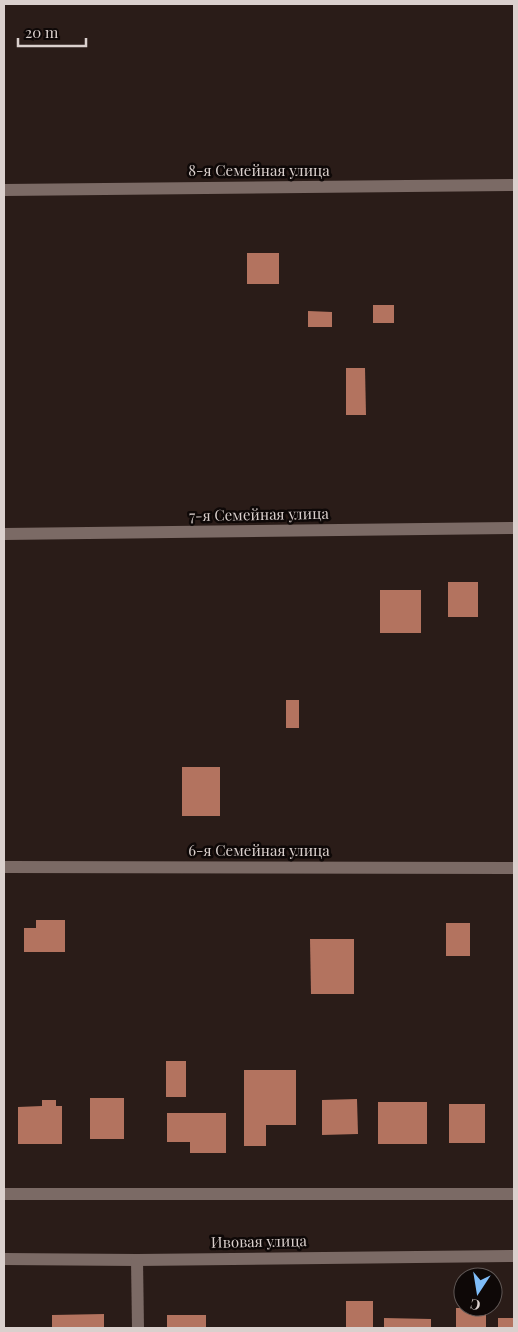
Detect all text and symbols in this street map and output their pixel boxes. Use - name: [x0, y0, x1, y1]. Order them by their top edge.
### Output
- scale bar: [18, 15, 85, 47]
- text: 20 m: [25, 22, 59, 42]
- street label: 8-я Семейная улица: [188, 160, 330, 180]
- street label: 7-я Семейная улица: [189, 503, 329, 525]
- street label: 6-я Семейная улица: [188, 840, 330, 860]
- street label: Ивовая улица: [211, 1230, 308, 1252]
- north arrow: [453, 1267, 503, 1317]
- text: С: [468, 1295, 482, 1316]

